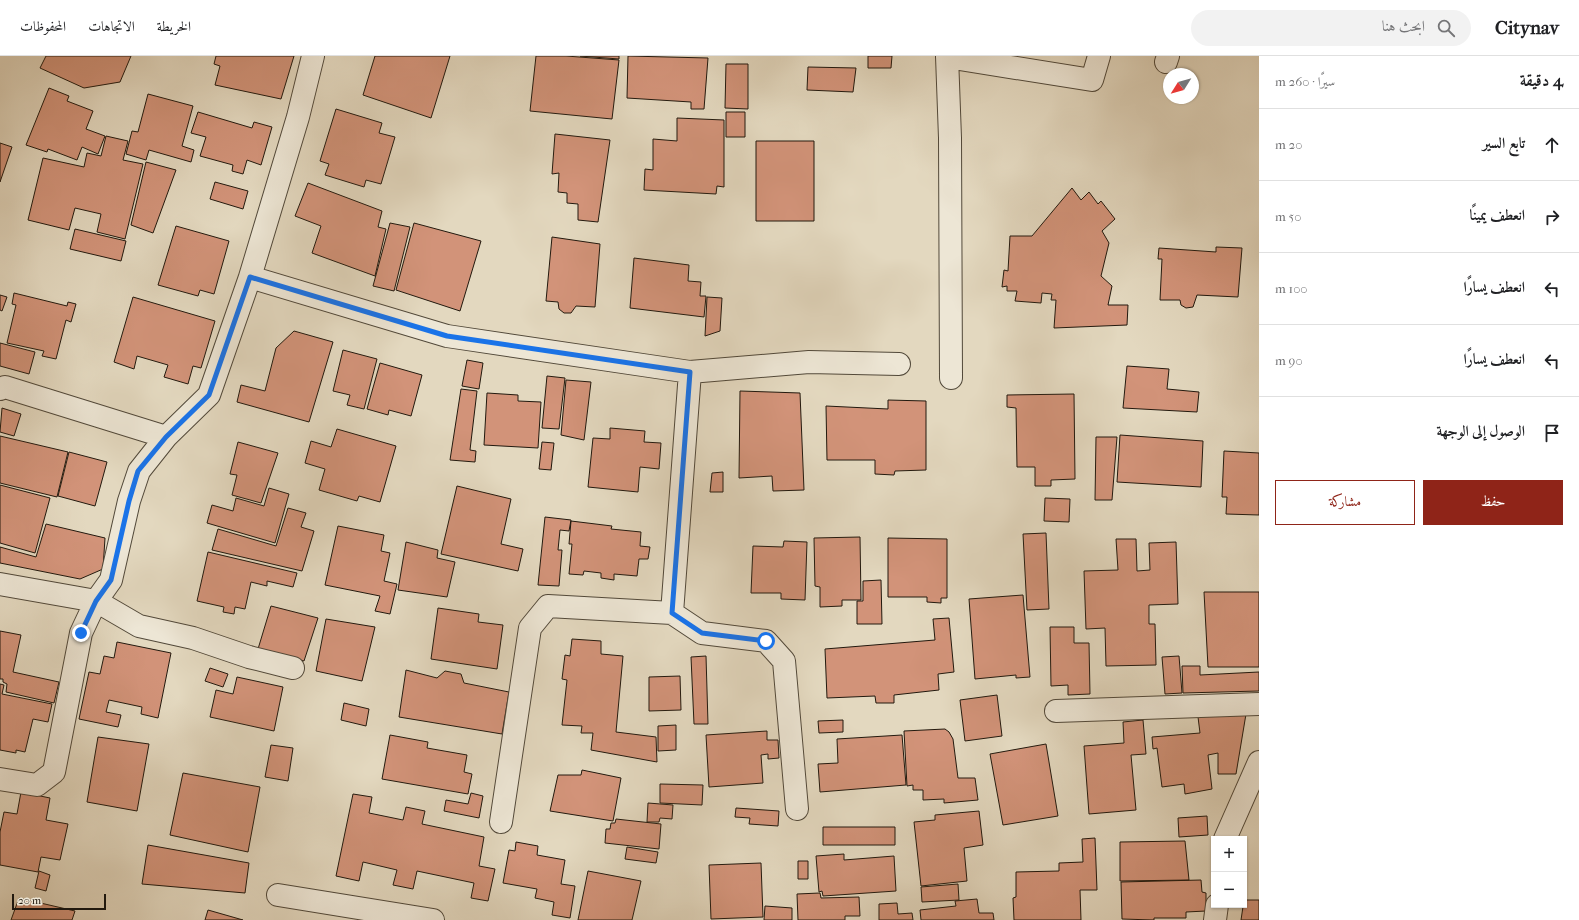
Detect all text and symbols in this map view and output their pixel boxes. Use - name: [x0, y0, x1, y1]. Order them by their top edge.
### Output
- search box: [1191, 10, 1471, 46]
- text: ابحث هنا: [1382, 17, 1425, 35]
- icon: search: [1435, 17, 1457, 39]
- text: Citynav: [1495, 17, 1559, 39]
- text: المحفوظات: [20, 18, 66, 35]
- text: الاتجاهات: [88, 18, 135, 35]
- text: الخريطة: [157, 18, 191, 35]
- north arrow: [1163, 68, 1199, 104]
- text: 4 دقيقة: [1520, 70, 1563, 90]
- text: سيرًا · 260 m: [1275, 74, 1335, 89]
- text: تابع السير: [1483, 134, 1525, 152]
- icon: ahead: [1541, 134, 1563, 156]
- text: 20 m: [1275, 137, 1302, 152]
- text: انعطف يمينًا: [1470, 206, 1525, 224]
- icon: right: [1541, 206, 1563, 228]
- text: 50 m: [1275, 209, 1301, 224]
- text: انعطف يسارًا: [1464, 278, 1525, 296]
- icon: left: [1541, 278, 1563, 300]
- text: 100 m: [1275, 281, 1308, 296]
- text: انعطف يسارًا: [1464, 350, 1525, 368]
- icon: left: [1541, 350, 1563, 372]
- text: 90 m: [1275, 353, 1303, 368]
- text: الوصول إلى الوجهة: [1436, 422, 1525, 440]
- icon: arrive: [1541, 422, 1563, 444]
- button: مشاركة: [1275, 480, 1415, 525]
- button: حفظ: [1423, 480, 1563, 525]
- route end: [72, 624, 90, 642]
- route start: [757, 632, 775, 650]
- map controls: [1211, 836, 1247, 908]
- button: +: [1211, 836, 1247, 872]
- button: −: [1211, 872, 1247, 908]
- scale bar: [12, 892, 106, 911]
- text: 20 m: [18, 894, 41, 907]

